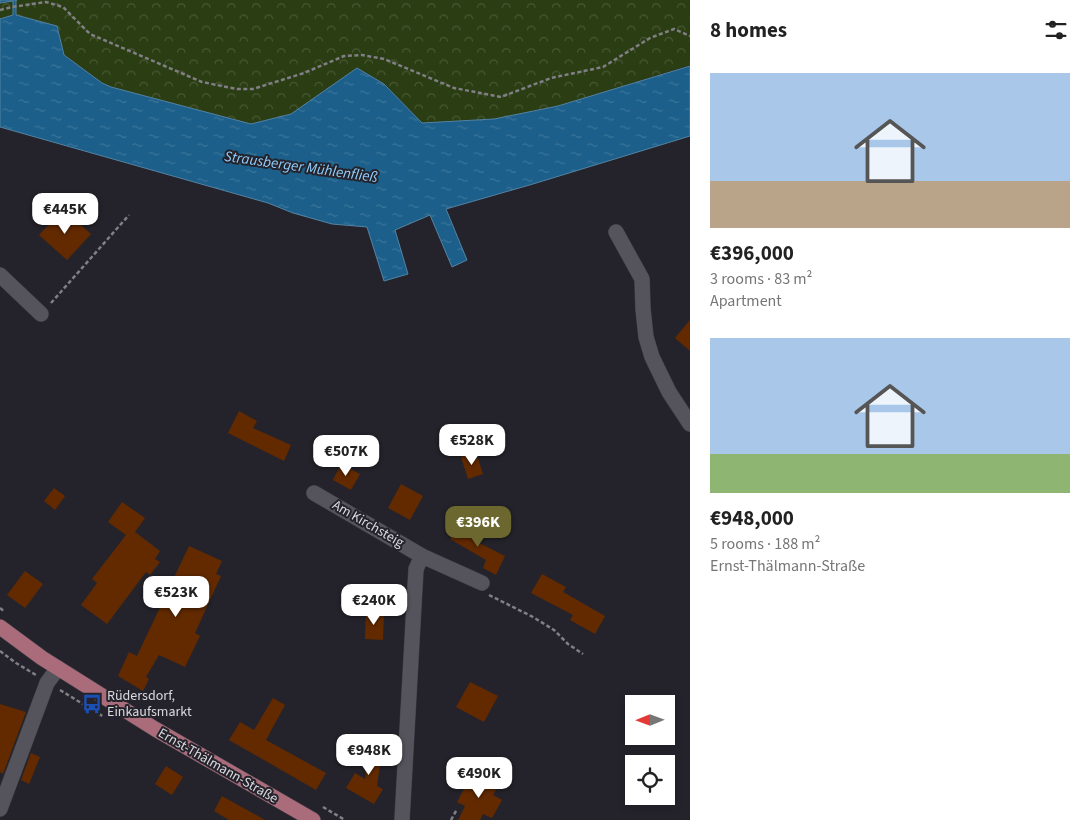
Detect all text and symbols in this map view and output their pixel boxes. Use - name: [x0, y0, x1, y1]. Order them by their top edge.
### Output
- text: 8 homes: [710, 15, 787, 45]
- icon: filters: [1042, 16, 1070, 44]
- icon: home: [845, 106, 935, 196]
- water label: Strausberger Mühlenfließ: [223, 146, 379, 188]
- pin: €445K: [30, 192, 100, 235]
- text: €445K: [43, 198, 87, 220]
- text: €396,000: [710, 238, 794, 268]
- text: 3 rooms · 83 m²: [710, 268, 812, 290]
- text: Apartment: [710, 290, 782, 312]
- icon: home: [845, 371, 935, 461]
- pin: €528K: [437, 424, 507, 466]
- text: €528K: [450, 429, 494, 451]
- pin: €507K: [311, 434, 381, 477]
- text: €507K: [324, 440, 368, 462]
- street label: Am Kirchsteig: [328, 495, 408, 553]
- text: €948,000: [710, 503, 794, 533]
- pin: €396K: [443, 506, 513, 548]
- text: €396K: [456, 511, 500, 533]
- text: 5 rooms · 188 m²: [710, 533, 820, 555]
- text: Ernst-Thälmann-Straße: [710, 555, 865, 577]
- pin: €523K: [141, 576, 211, 618]
- text: €523K: [154, 581, 198, 603]
- pin: €240K: [339, 584, 409, 626]
- text: €240K: [352, 589, 396, 611]
- place label: Rüdersdorf, Einkaufsmarkt: [107, 686, 192, 722]
- bus stop icon: Rüdersdorf, Einkaufsmarkt: [81, 693, 103, 715]
- north arrow: [625, 695, 675, 745]
- map controls: [625, 695, 675, 805]
- street label: Ernst-Thälmann-Straße: [154, 723, 282, 809]
- pin: €948K: [334, 734, 404, 776]
- text: €948K: [347, 739, 391, 761]
- button: locate: [625, 755, 675, 805]
- pin: €490K: [444, 756, 514, 799]
- text: €490K: [457, 762, 501, 784]

